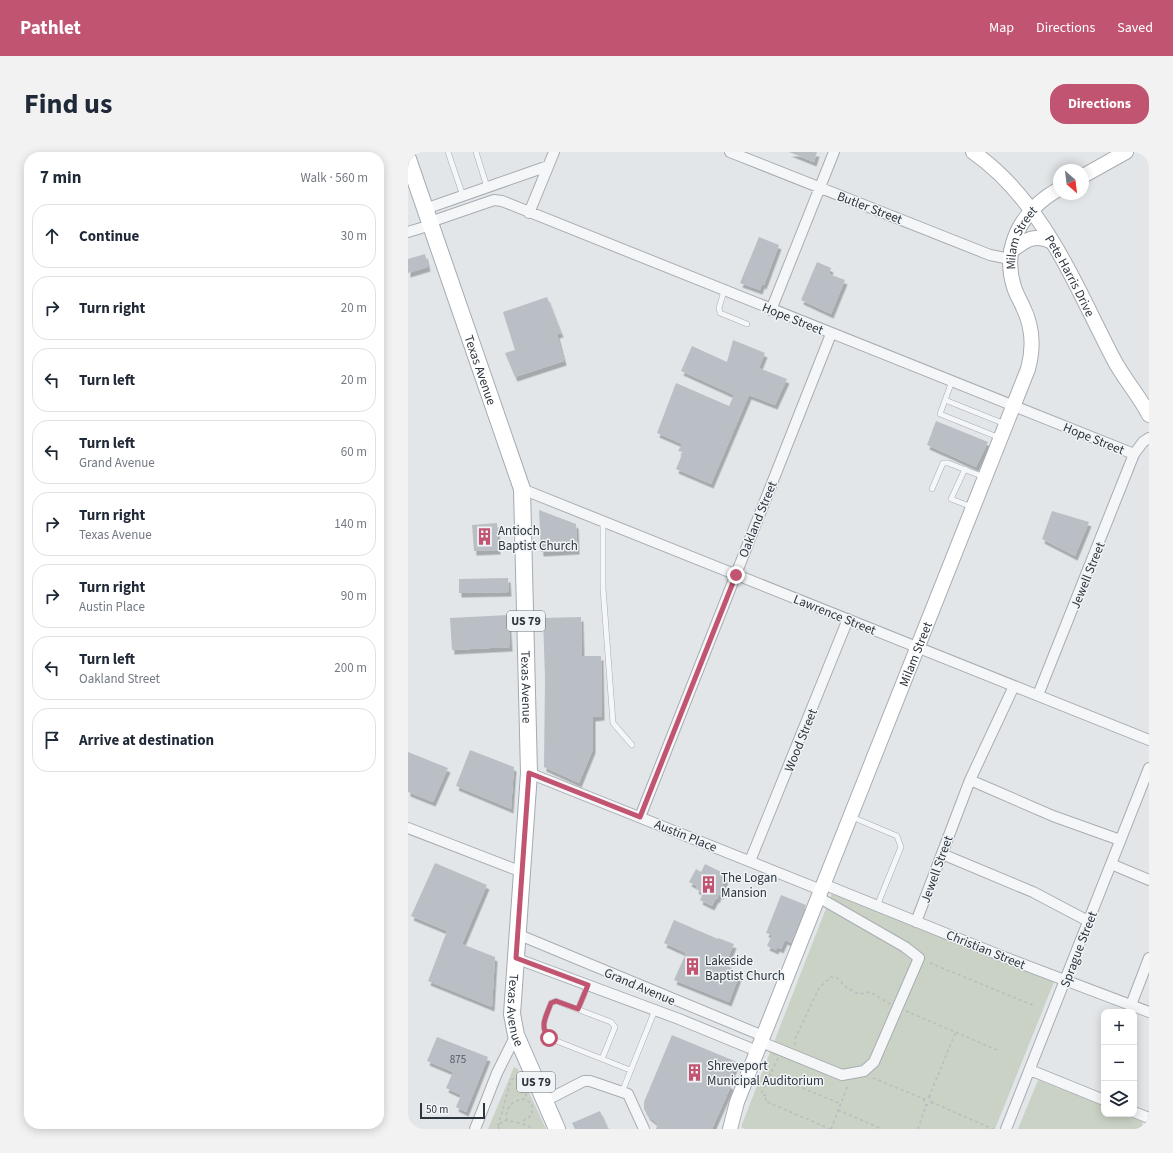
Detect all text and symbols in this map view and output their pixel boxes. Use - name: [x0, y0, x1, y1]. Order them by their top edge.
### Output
- text: Pathlet: [20, 15, 81, 42]
- text: Map: [989, 18, 1014, 38]
- text: Directions: [1036, 18, 1095, 38]
- text: Saved: [1117, 18, 1153, 38]
- text: Find us: [24, 84, 112, 124]
- button: Directions: [1050, 84, 1149, 124]
- north arrow: [1053, 164, 1089, 200]
- text: 7 min: [40, 166, 81, 190]
- text: Walk · 560 m: [300, 169, 368, 187]
- street label: Butler Street: [834, 187, 905, 229]
- street label: Milam Street: [1002, 202, 1042, 270]
- icon: ahead: [41, 225, 63, 247]
- text: Continue: [79, 226, 139, 247]
- text: 30 m: [341, 227, 367, 245]
- street label: Pete Harris Drive: [1040, 232, 1099, 320]
- icon: right: [41, 297, 63, 319]
- text: Turn right: [79, 298, 145, 319]
- text: 20 m: [341, 299, 367, 317]
- street label: Hope Street: [759, 299, 826, 340]
- street label: Texas Avenue: [459, 333, 500, 407]
- icon: left: [41, 369, 63, 391]
- text: Turn left: [79, 370, 135, 391]
- text: 20 m: [341, 371, 367, 389]
- street label: Hope Street: [1060, 419, 1127, 460]
- text: Turn left: [79, 433, 135, 454]
- icon: left: [41, 441, 63, 463]
- text: 60 m: [341, 443, 367, 461]
- text: Grand Avenue: [79, 454, 155, 472]
- street label: Oakland Street: [734, 478, 782, 560]
- text: Turn right: [79, 505, 145, 526]
- icon: right: [41, 513, 63, 535]
- text: 140 m: [334, 515, 367, 533]
- place label: Antioch Baptist Church: [498, 522, 578, 555]
- text: Texas Avenue: [79, 526, 152, 544]
- building icon: Antioch Baptist Church: [475, 527, 495, 547]
- street label: Jewell Street: [1066, 539, 1110, 611]
- route end: [727, 566, 745, 584]
- text: Turn right: [79, 577, 145, 598]
- icon: right: [41, 585, 63, 607]
- text: 90 m: [341, 587, 367, 605]
- street label: Lawrence Street: [791, 590, 879, 640]
- text: Austin Place: [79, 598, 145, 616]
- road number: US 79: [507, 611, 545, 631]
- street label: Milam Street: [895, 619, 937, 689]
- text: Turn left: [79, 649, 135, 670]
- street label: Texas Avenue: [516, 650, 536, 723]
- icon: left: [41, 657, 63, 679]
- text: 200 m: [334, 659, 367, 677]
- text: Oakland Street: [79, 670, 160, 688]
- street label: Wood Street: [780, 706, 822, 775]
- icon: arrive: [41, 729, 63, 751]
- text: Arrive at destination: [79, 730, 214, 751]
- street label: Austin Place: [652, 815, 720, 857]
- street label: Jewell Street: [916, 833, 958, 905]
- place label: The Logan Mansion: [721, 869, 777, 902]
- building icon: The Logan Mansion: [698, 874, 718, 894]
- street label: Sprague Street: [1056, 908, 1102, 990]
- street label: Christian Street: [943, 926, 1028, 974]
- place label: Lakeside Baptist Church: [705, 952, 785, 985]
- building icon: Lakeside Baptist Church: [682, 957, 702, 977]
- street label: Grand Avenue: [601, 964, 678, 1010]
- street label: Texas Avenue: [502, 973, 528, 1049]
- map controls: [1101, 1009, 1137, 1117]
- button: +: [1101, 1009, 1137, 1045]
- route start: [540, 1029, 558, 1047]
- button: −: [1101, 1045, 1137, 1081]
- house number: 875: [450, 1052, 466, 1067]
- place label: Shreveport Municipal Auditorium: [707, 1057, 824, 1090]
- building icon: Shreveport Municipal Auditorium: [684, 1062, 704, 1082]
- road number: US 79: [517, 1072, 555, 1092]
- button: layers: [1101, 1081, 1137, 1117]
- scale bar: [420, 1101, 485, 1120]
- text: 50 m: [426, 1102, 448, 1117]

